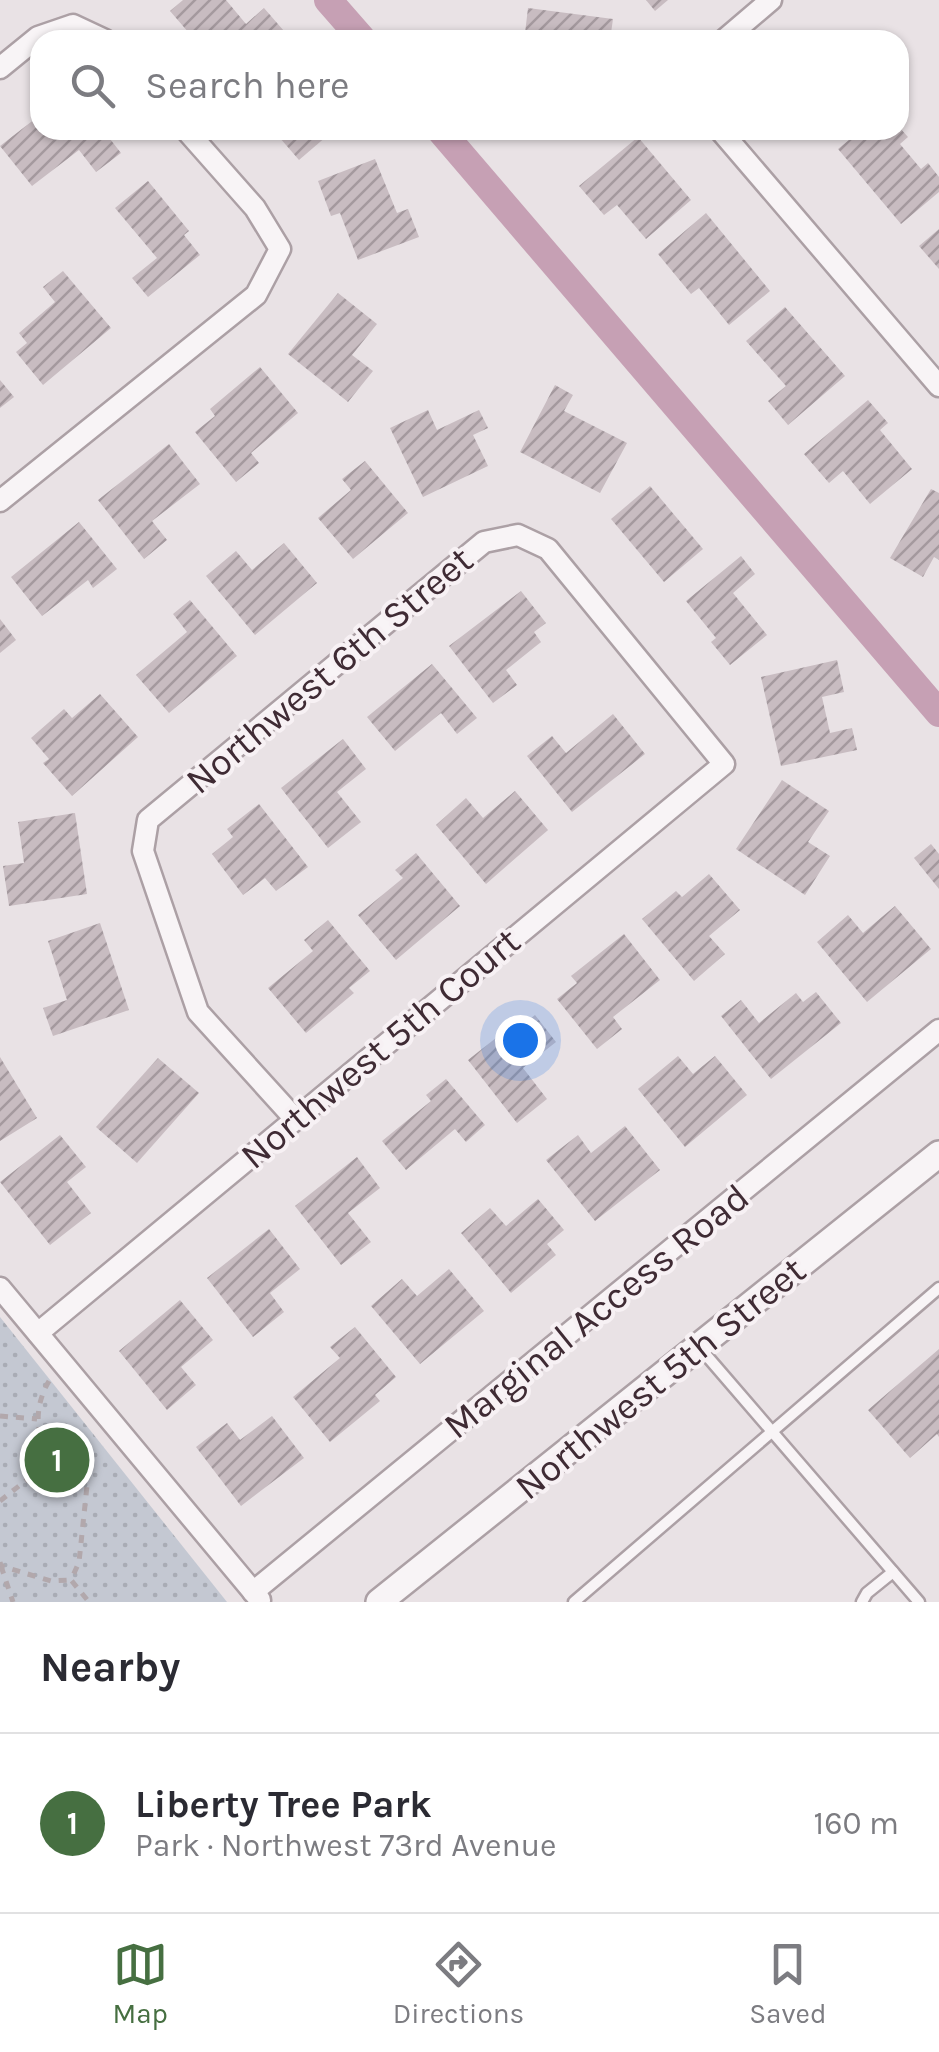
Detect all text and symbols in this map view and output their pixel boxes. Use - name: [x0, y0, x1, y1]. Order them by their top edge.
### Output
- search box: [30, 30, 909, 140]
- icon: search: [65, 58, 120, 113]
- text: Search here: [145, 63, 349, 108]
- street label: Northwest 6th Street: [177, 537, 482, 803]
- street label: Northwest 5th Court: [231, 918, 529, 1178]
- your location: [495, 1015, 546, 1066]
- street label: Marginal Access Road: [435, 1174, 758, 1448]
- street label: Northwest 5th Street: [506, 1248, 814, 1509]
- pin: 1: [24, 1422, 90, 1498]
- text: Nearby: [40, 1642, 180, 1692]
- text: Liberty Tree Park: [135, 1782, 432, 1827]
- text: 1: [67, 1805, 78, 1842]
- text: 160 m: [814, 1805, 899, 1842]
- text: Park · Northwest 73rd Avenue: [135, 1827, 557, 1864]
- tab: Map: [112, 1937, 168, 2030]
- tab: Directions: [393, 1937, 524, 2030]
- tab: Saved: [749, 1937, 827, 2030]

